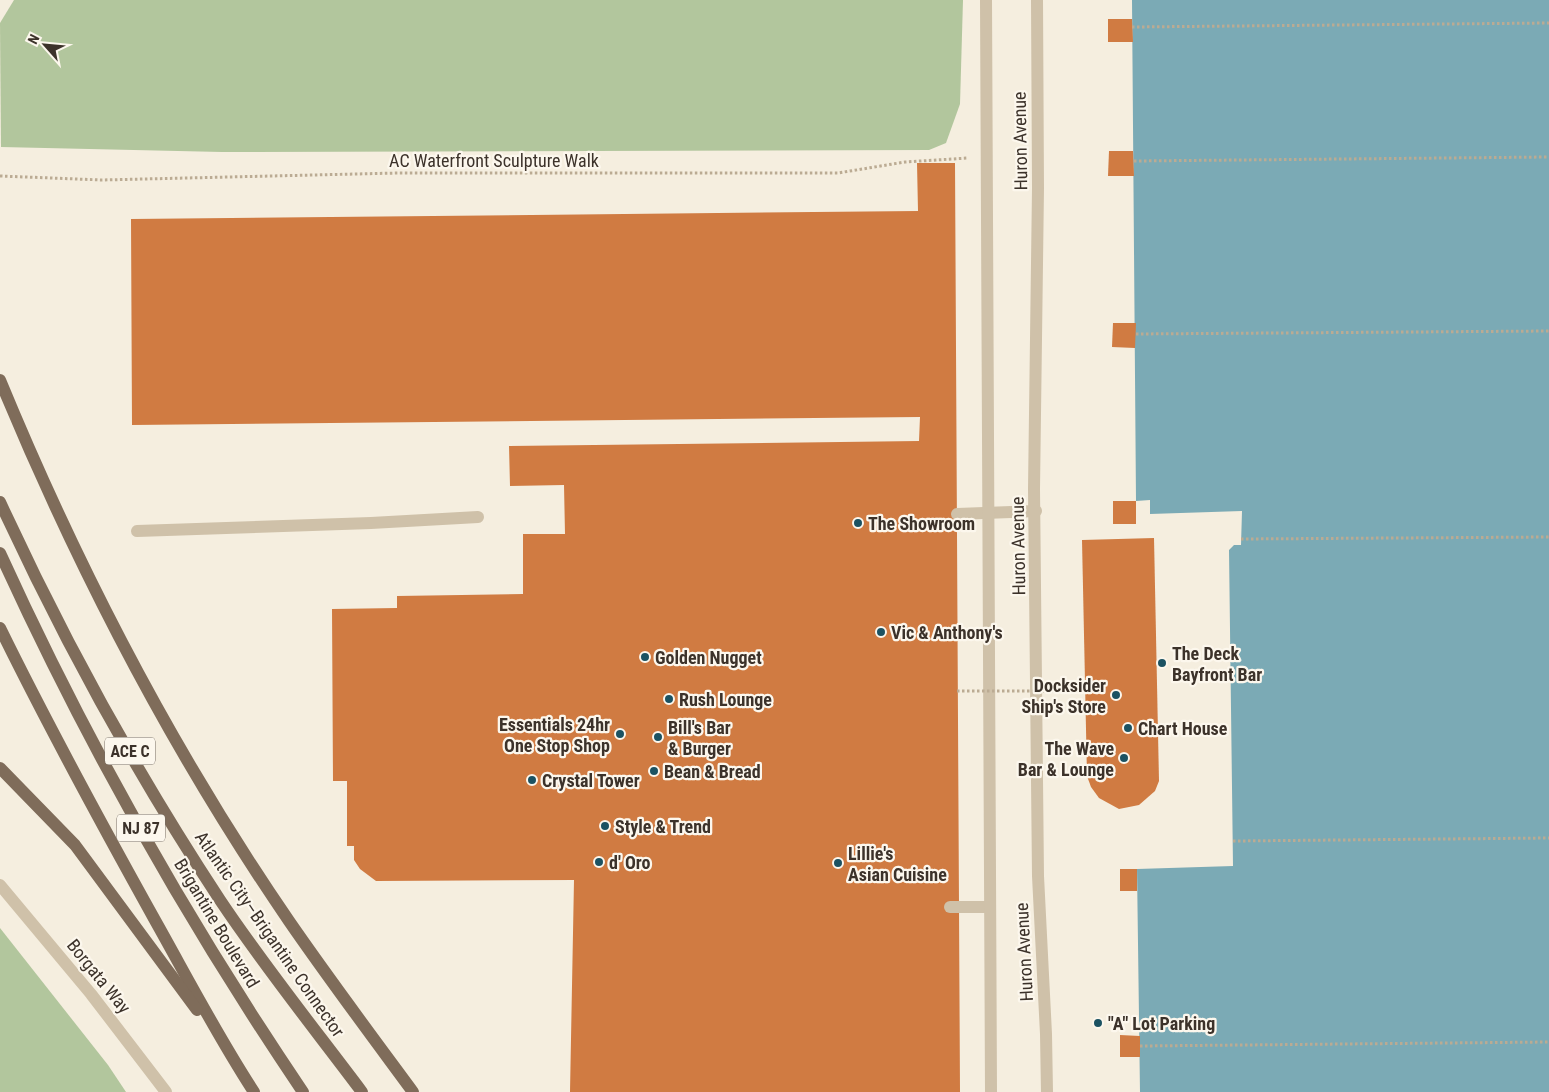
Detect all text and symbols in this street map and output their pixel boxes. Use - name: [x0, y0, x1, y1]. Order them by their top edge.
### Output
- north arrow: [20, 20, 70, 70]
- text: N: [24, 32, 42, 47]
- street label: Huron Avenue: [1009, 91, 1031, 191]
- street label: AC Waterfront Sculpture Walk: [389, 150, 599, 171]
- street label: Huron Avenue: [1007, 496, 1029, 596]
- place label: The Showroom: [868, 513, 975, 534]
- marker: The Showroom: [852, 517, 864, 529]
- place label: Vic & Anthony's: [891, 622, 1003, 643]
- marker: Vic & Anthony's: [875, 626, 887, 638]
- place label: The Deck Bayfront Bar: [1172, 643, 1262, 685]
- place label: Golden Nugget: [655, 647, 762, 668]
- marker: Golden Nugget: [639, 651, 651, 663]
- marker: The Deck Bayfront Bar: [1156, 657, 1168, 669]
- place label: Docksider Ship's Store: [1021, 675, 1106, 717]
- place label: Rush Lounge: [679, 689, 772, 710]
- marker: Docksider Ship's Store: [1110, 689, 1122, 701]
- marker: Rush Lounge: [663, 693, 675, 705]
- place label: Essentials 24hr One Stop Shop: [499, 714, 610, 756]
- place label: Bill's Bar & Burger: [668, 717, 731, 759]
- place label: Chart House: [1138, 718, 1228, 739]
- marker: Chart House: [1122, 722, 1134, 734]
- marker: Essentials 24hr One Stop Shop: [614, 728, 626, 740]
- marker: Bill's Bar & Burger: [652, 731, 664, 743]
- road number: ACE C: [105, 738, 155, 764]
- place label: The Wave Bar & Lounge: [1018, 738, 1114, 780]
- marker: The Wave Bar & Lounge: [1118, 752, 1130, 764]
- place label: Bean & Bread: [664, 761, 761, 782]
- marker: Bean & Bread: [648, 765, 660, 777]
- place label: Crystal Tower: [542, 770, 640, 791]
- marker: Crystal Tower: [526, 774, 538, 786]
- road number: NJ 87: [117, 814, 165, 841]
- place label: Style & Trend: [615, 816, 711, 837]
- marker: Style & Trend: [599, 820, 611, 832]
- street label: Atlantic City–Brigantine Connector: [191, 827, 349, 1041]
- place label: Lillie's Asian Cuisine: [848, 843, 947, 885]
- place label: d' Oro: [609, 852, 650, 873]
- street label: Brigantine Boulevard: [170, 855, 264, 991]
- marker: d' Oro: [593, 856, 605, 868]
- marker: Lillie's Asian Cuisine: [832, 857, 844, 869]
- street label: Huron Avenue: [1011, 902, 1037, 1002]
- street label: Borgata Way: [63, 935, 136, 1018]
- place label: "A" Lot Parking: [1108, 1013, 1215, 1034]
- marker: "A" Lot Parking: [1092, 1017, 1104, 1029]

